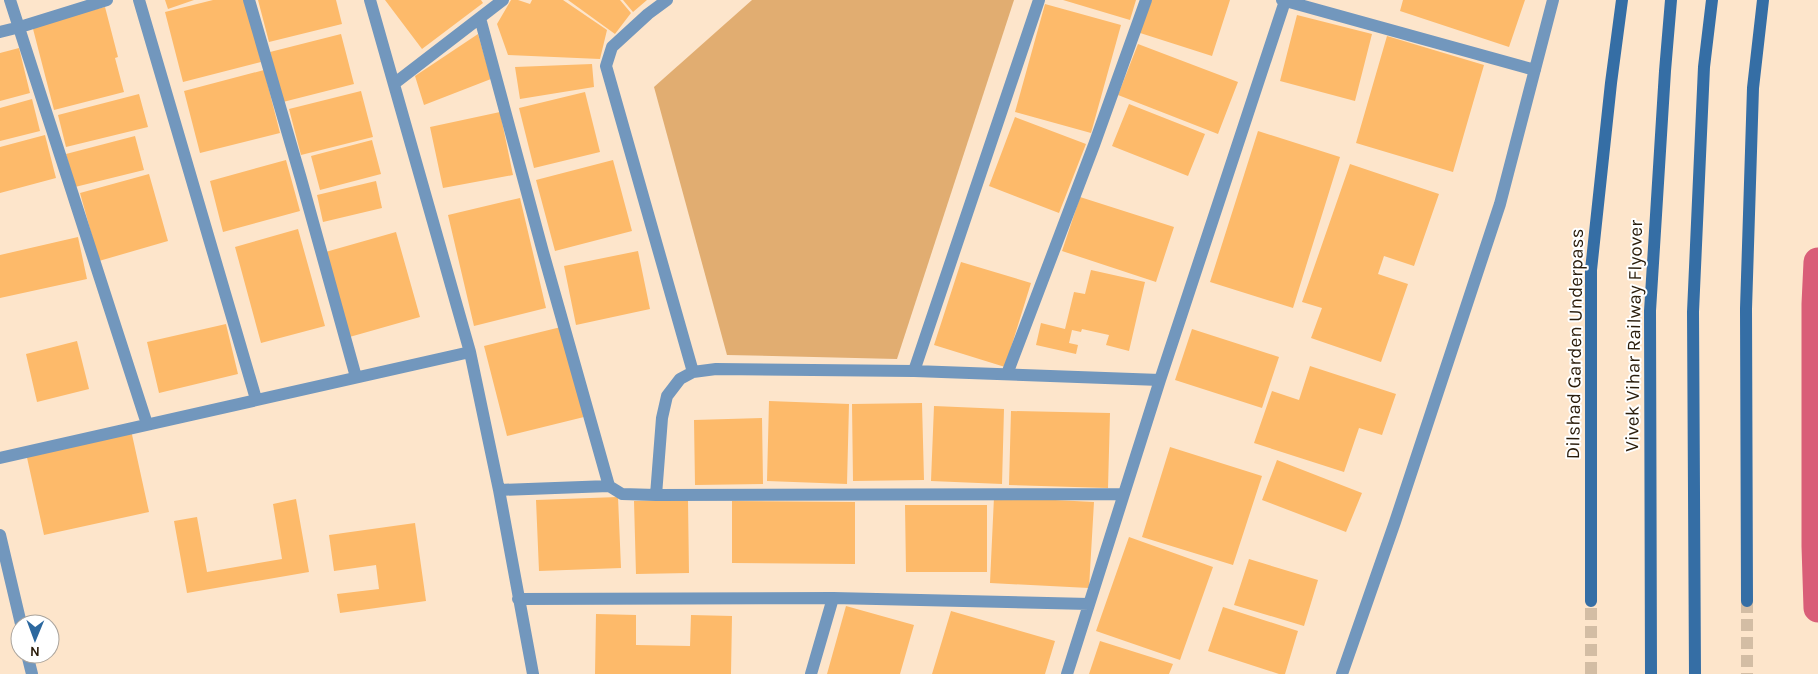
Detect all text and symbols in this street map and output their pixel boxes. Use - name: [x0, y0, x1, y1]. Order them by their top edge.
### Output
- street label: Vivek Vihar Railway Flyover: [1621, 220, 1647, 452]
- street label: Dilshad Garden Underpass: [1562, 228, 1588, 460]
- north arrow: [10, 614, 60, 664]
- text: N: [30, 643, 40, 660]

